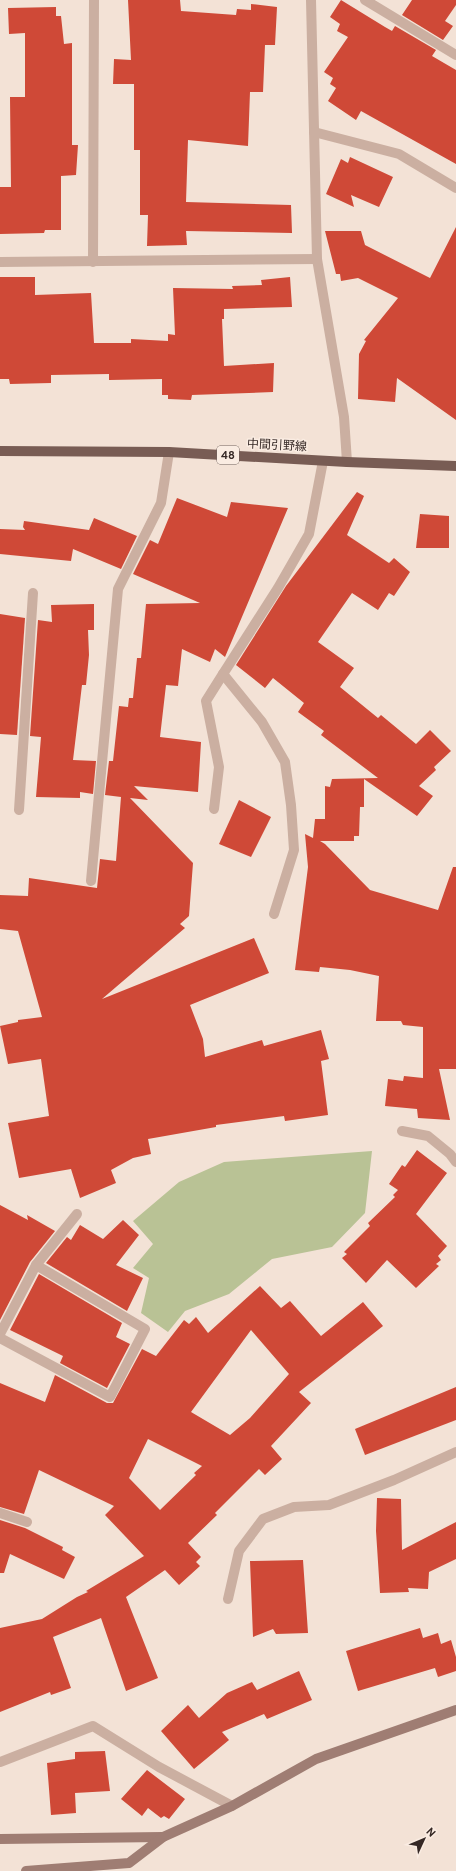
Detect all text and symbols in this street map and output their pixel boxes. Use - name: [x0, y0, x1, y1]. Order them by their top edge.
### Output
- street label: 中間引野線: [247, 436, 307, 456]
- road number: 48: [217, 446, 239, 464]
- north arrow: [404, 1819, 444, 1859]
- text: N: [423, 1825, 438, 1840]

